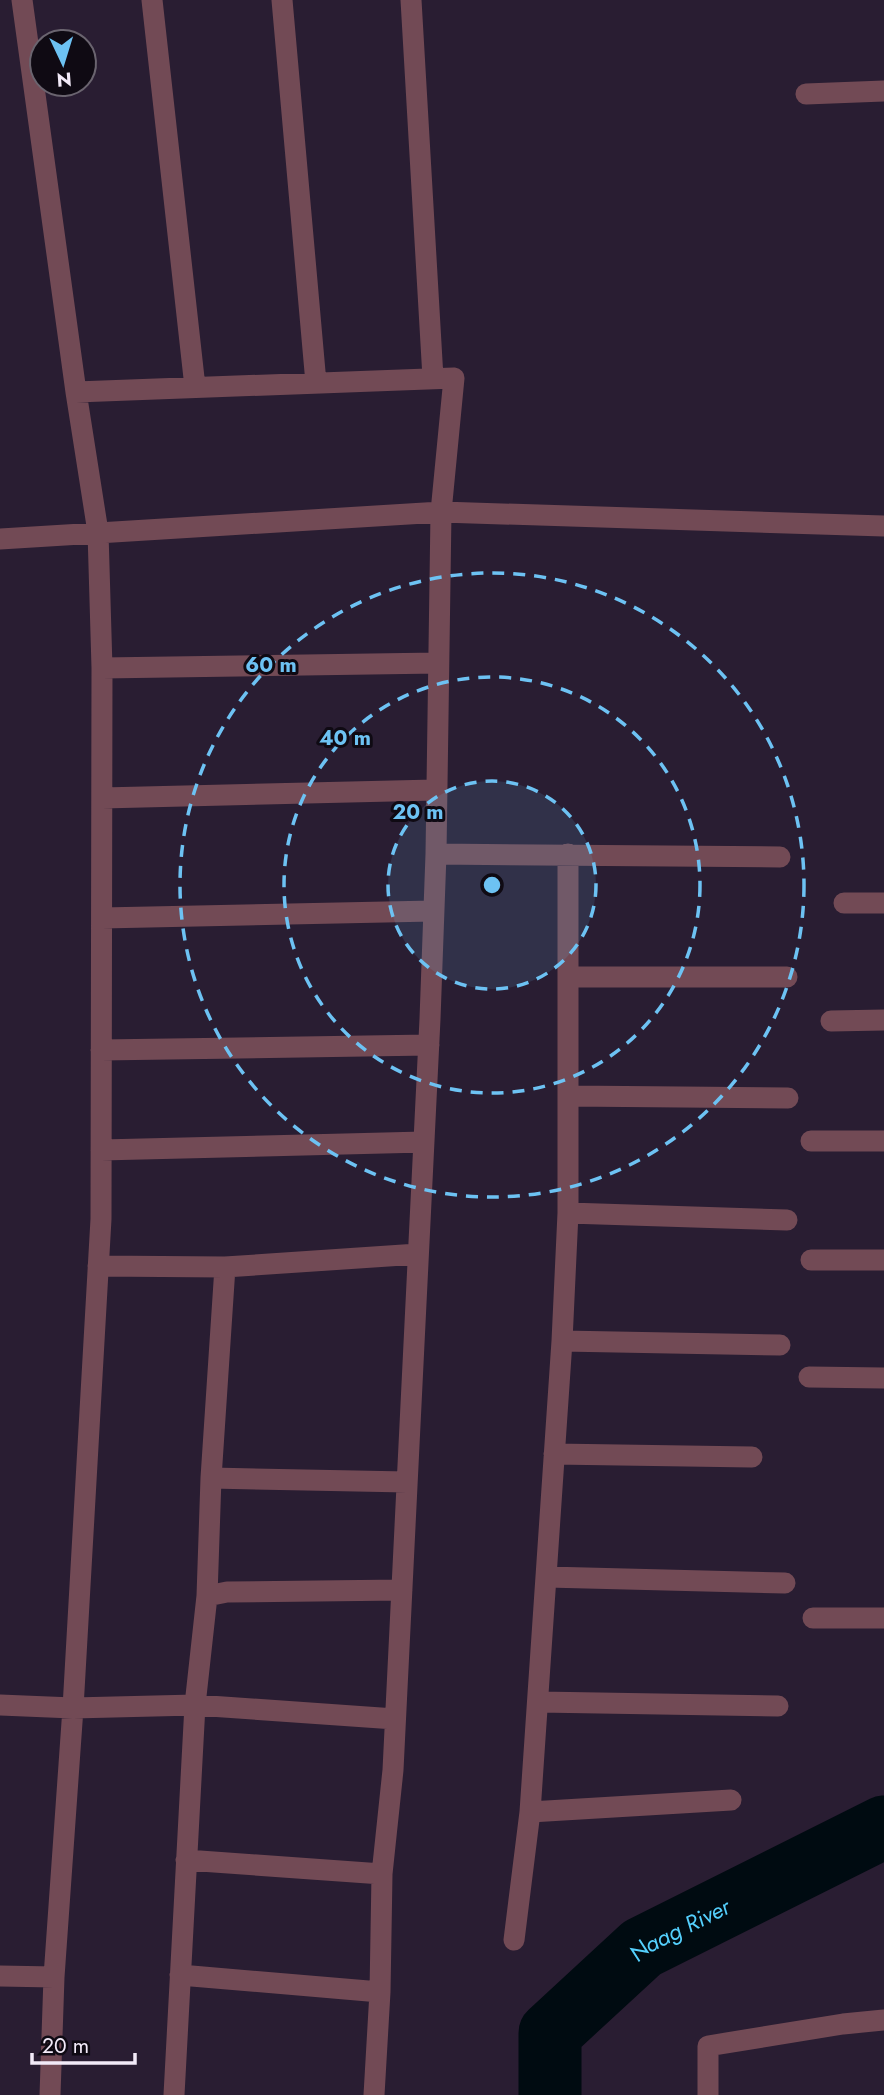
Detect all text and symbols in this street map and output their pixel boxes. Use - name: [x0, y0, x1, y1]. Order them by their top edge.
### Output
- north arrow: [28, 28, 98, 98]
- text: N: [56, 65, 73, 93]
- text: 60 m: [245, 650, 297, 680]
- text: 40 m: [319, 723, 371, 753]
- text: 20 m: [392, 797, 444, 827]
- centre of rings: [480, 873, 504, 897]
- water label: Naag River: [621, 1889, 737, 1969]
- scale bar: [32, 2022, 135, 2066]
- text: 20 m: [42, 2031, 89, 2061]

